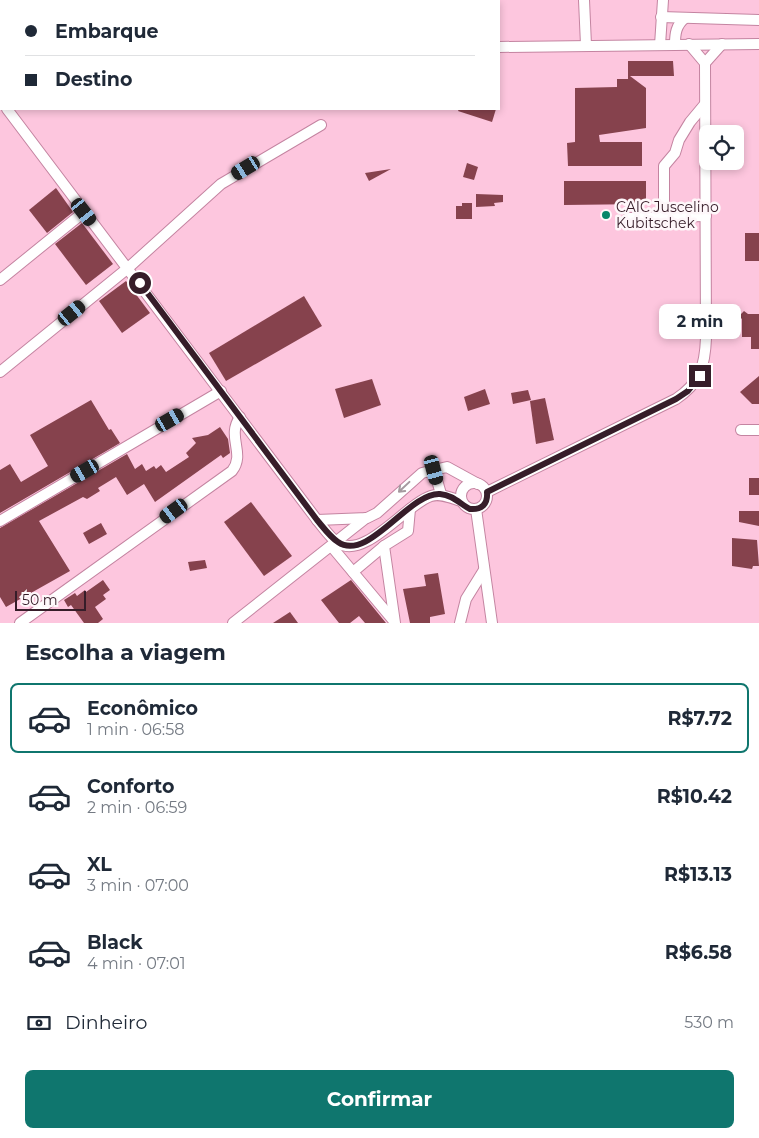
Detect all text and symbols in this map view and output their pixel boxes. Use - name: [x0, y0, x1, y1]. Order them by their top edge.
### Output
- text: Embarque: [55, 20, 159, 43]
- text: Destino: [55, 68, 132, 91]
- map controls: [699, 125, 744, 170]
- button: locate: [699, 125, 744, 170]
- car: [229, 154, 262, 182]
- car: [68, 196, 99, 228]
- place label: CAIC Juscelino Kubitschek: [616, 198, 719, 232]
- marker: CAIC Juscelino Kubitschek: [600, 209, 612, 221]
- route start: [129, 272, 151, 294]
- car: [55, 298, 88, 328]
- callout: 2 min: [659, 304, 741, 338]
- text: 2 min: [677, 312, 723, 331]
- route end: [689, 365, 711, 387]
- car: [153, 406, 186, 434]
- car: [422, 454, 445, 486]
- car: [68, 457, 101, 485]
- one-way arrow: [398, 481, 411, 493]
- car: [157, 496, 190, 526]
- scale bar: [15, 588, 86, 611]
- text: 50 m: [22, 591, 58, 609]
- text: Escolha a viagem: [25, 639, 226, 666]
- icon: car: [27, 696, 72, 741]
- text: Econômico: [87, 697, 198, 720]
- text: R$7.72: [668, 707, 732, 730]
- text: 1 min · 06:58: [87, 720, 184, 739]
- icon: car: [27, 774, 72, 819]
- text: Conforto: [87, 775, 175, 798]
- text: R$10.42: [657, 785, 732, 808]
- text: 2 min · 06:59: [87, 798, 187, 817]
- icon: car: [27, 852, 72, 897]
- text: XL: [87, 853, 112, 876]
- text: R$13.13: [664, 863, 732, 886]
- text: 3 min · 07:00: [87, 876, 189, 895]
- icon: car: [27, 930, 72, 975]
- text: Black: [87, 931, 143, 954]
- text: R$6.58: [665, 941, 732, 964]
- text: 4 min · 07:01: [87, 954, 186, 973]
- icon: cash: [25, 1009, 53, 1037]
- text: Dinheiro: [65, 1011, 147, 1034]
- text: 530 m: [684, 1013, 734, 1032]
- button: Confirmar: [25, 1070, 734, 1128]

